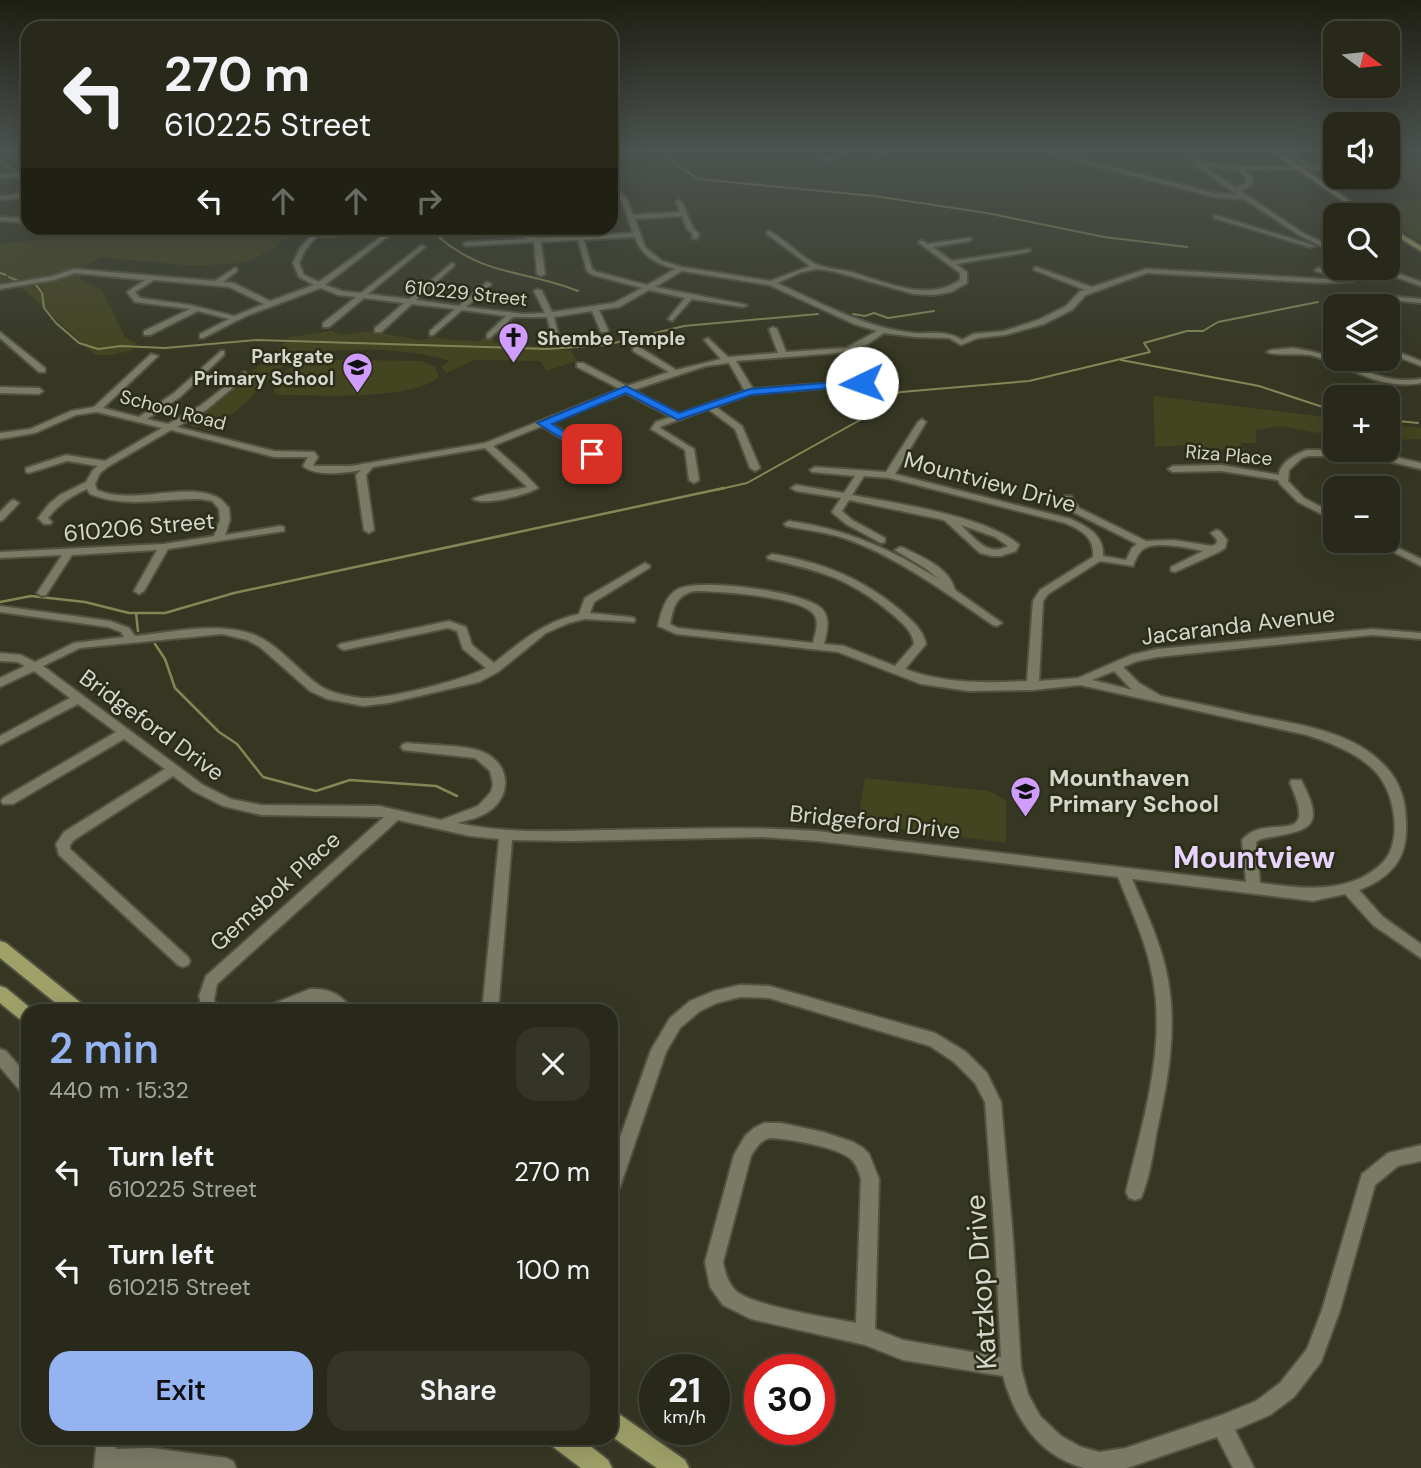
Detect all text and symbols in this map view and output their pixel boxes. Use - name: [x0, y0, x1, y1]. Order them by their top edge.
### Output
- north arrow: [1323, 21, 1400, 98]
- map controls: [1323, 21, 1400, 553]
- text: 270 m: [164, 42, 310, 106]
- icon: left: [49, 49, 140, 140]
- text: 610225 Street: [164, 104, 371, 146]
- button: sound: [1323, 112, 1400, 189]
- icon: left: [191, 182, 229, 220]
- icon: ahead: [264, 182, 302, 220]
- icon: ahead: [337, 182, 375, 220]
- icon: right: [410, 182, 448, 220]
- button: search: [1323, 203, 1400, 280]
- street label: 610229 Street: [403, 274, 529, 312]
- button: layers: [1323, 294, 1400, 371]
- church icon: Shembe Temple: [497, 321, 531, 365]
- place label: Shembe Temple: [537, 326, 686, 351]
- place label: Parkgate Primary School: [194, 344, 334, 391]
- position arrow: [825, 346, 899, 420]
- school or university icon: Parkgate Primary School: [340, 350, 374, 394]
- street label: School Road: [117, 384, 229, 436]
- button: +: [1323, 385, 1400, 462]
- pin: [562, 424, 622, 484]
- icon: arrive: [573, 435, 611, 473]
- street label: Riza Place: [1184, 439, 1274, 471]
- street label: Mountview Drive: [901, 445, 1079, 519]
- button: −: [1323, 476, 1400, 553]
- street label: 610206 Street: [62, 505, 216, 549]
- street label: Jacaranda Avenue: [1139, 598, 1337, 652]
- street label: Bridgeford Drive: [74, 662, 230, 788]
- place label: Mounthaven Primary School: [1049, 763, 1219, 819]
- school or university icon: Mounthaven Primary School: [1009, 774, 1043, 818]
- street label: Bridgeford Drive: [788, 798, 962, 846]
- street label: Gemsbok Place: [203, 824, 347, 958]
- district label: Mountview: [1173, 838, 1335, 877]
- text: 2 min: [49, 1021, 159, 1076]
- button: close: [516, 1027, 590, 1101]
- text: 440 m · 15:32: [49, 1075, 189, 1105]
- text: Turn left: [108, 1140, 215, 1174]
- icon: left: [49, 1153, 87, 1191]
- text: 270 m: [514, 1155, 590, 1189]
- text: 610225 Street: [108, 1174, 257, 1204]
- street label: Katzkop Drive: [956, 1193, 1006, 1371]
- text: Turn left: [108, 1238, 215, 1272]
- icon: left: [49, 1251, 87, 1289]
- text: 100 m: [516, 1253, 590, 1287]
- text: 610215 Street: [108, 1272, 251, 1302]
- button: Exit: [49, 1351, 313, 1431]
- button: Share: [327, 1351, 590, 1431]
- speed limit sign: 30: [744, 1354, 835, 1445]
- text: 21: [668, 1367, 701, 1413]
- text: km/h: [663, 1405, 706, 1429]

